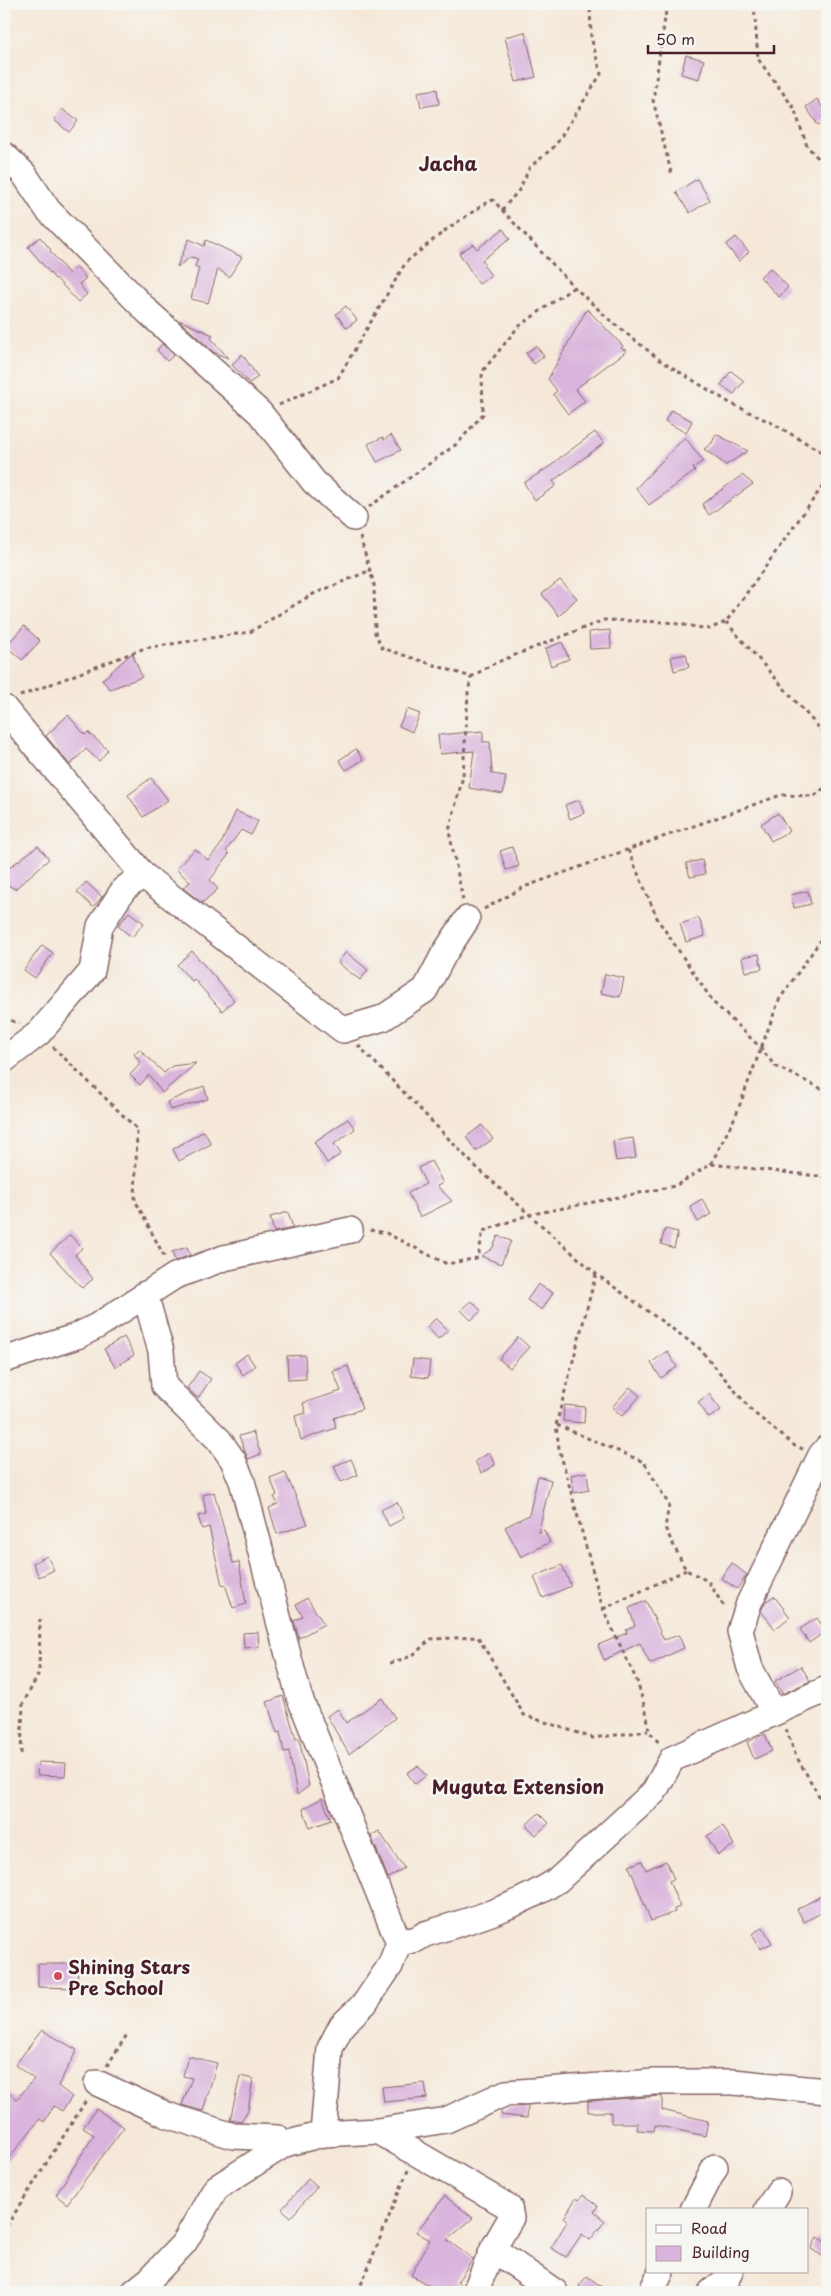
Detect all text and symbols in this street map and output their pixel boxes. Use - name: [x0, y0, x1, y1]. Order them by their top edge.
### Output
- scale bar: [648, 22, 775, 54]
- text: 50 m: [656, 27, 695, 50]
- district label: Jacha: [419, 149, 477, 177]
- district label: Muguta Extension: [432, 1772, 604, 1800]
- place label: Shining Stars Pre School: [68, 1953, 190, 2001]
- marker: Shining Stars Pre School: [52, 1970, 64, 1982]
- legend: [646, 2208, 808, 2274]
- text: Road: [691, 2216, 727, 2239]
- text: Building: [691, 2240, 750, 2263]

